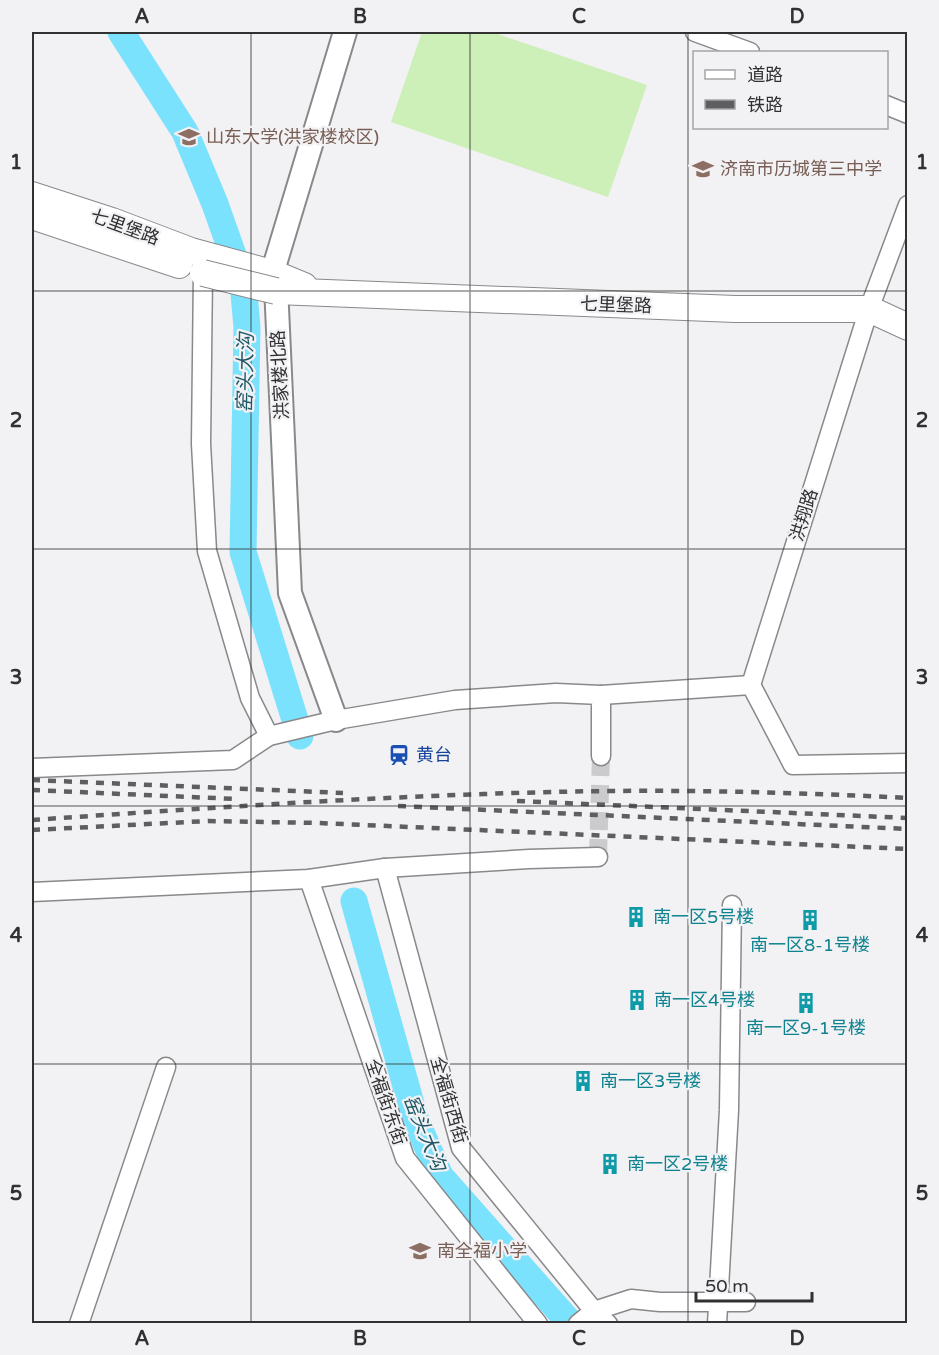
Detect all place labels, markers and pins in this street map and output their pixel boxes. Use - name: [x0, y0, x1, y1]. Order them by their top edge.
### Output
- school or university icon: 山东大学(洪家楼校区): [177, 125, 201, 149]
- place label: 山东大学(洪家楼校区): [206, 126, 379, 148]
- school or university icon: 济南市历城第三中学: [691, 157, 715, 181]
- place label: 济南市历城第三中学: [720, 158, 882, 180]
- station icon: 黄台: [387, 743, 411, 767]
- place label: 黄台: [416, 744, 452, 766]
- building icon: 南一区5号楼: [624, 905, 648, 929]
- place label: 南一区5号楼: [653, 906, 754, 928]
- building icon: 南一区8-1号楼: [798, 908, 822, 932]
- place label: 南一区8-1号楼: [750, 934, 870, 956]
- building icon: 南一区4号楼: [625, 988, 649, 1012]
- place label: 南一区4号楼: [654, 989, 755, 1011]
- building icon: 南一区9-1号楼: [794, 991, 818, 1015]
- place label: 南一区9-1号楼: [746, 1017, 866, 1039]
- building icon: 南一区3号楼: [571, 1069, 595, 1093]
- place label: 南一区3号楼: [600, 1070, 701, 1092]
- building icon: 南一区2号楼: [598, 1152, 622, 1176]
- place label: 南一区2号楼: [627, 1153, 728, 1175]
- school or university icon: 南全福小学: [408, 1239, 432, 1263]
- place label: 南全福小学: [437, 1240, 527, 1262]

